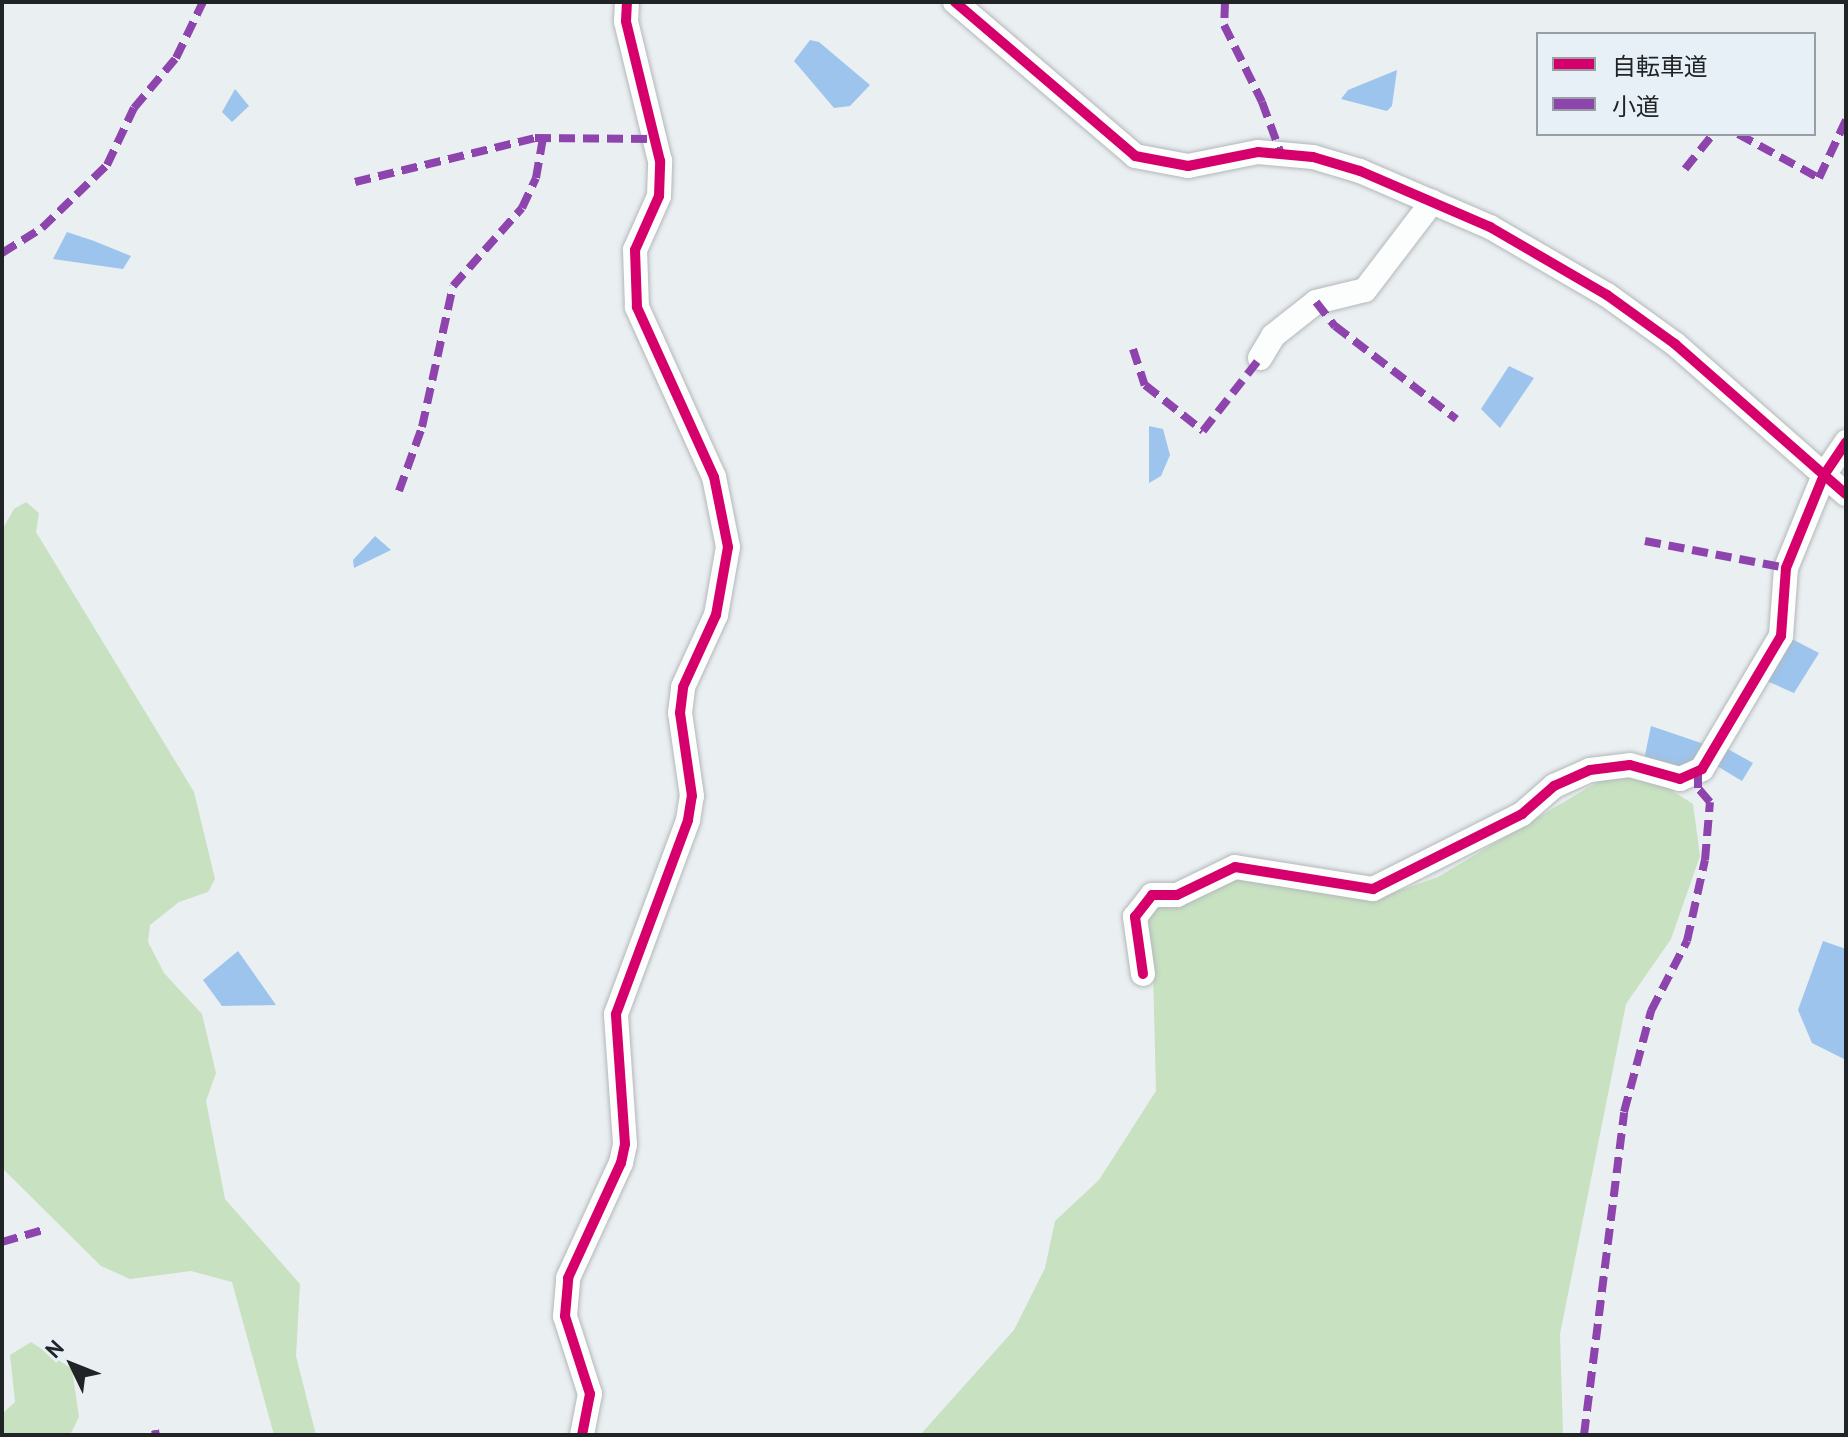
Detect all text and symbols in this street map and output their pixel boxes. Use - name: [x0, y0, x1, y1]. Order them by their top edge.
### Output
- legend: [1536, 32, 1816, 136]
- text: 自転車道: [1612, 51, 1708, 82]
- text: 小道: [1612, 91, 1660, 122]
- north arrow: [32, 1325, 112, 1405]
- text: N: [39, 1334, 70, 1363]

